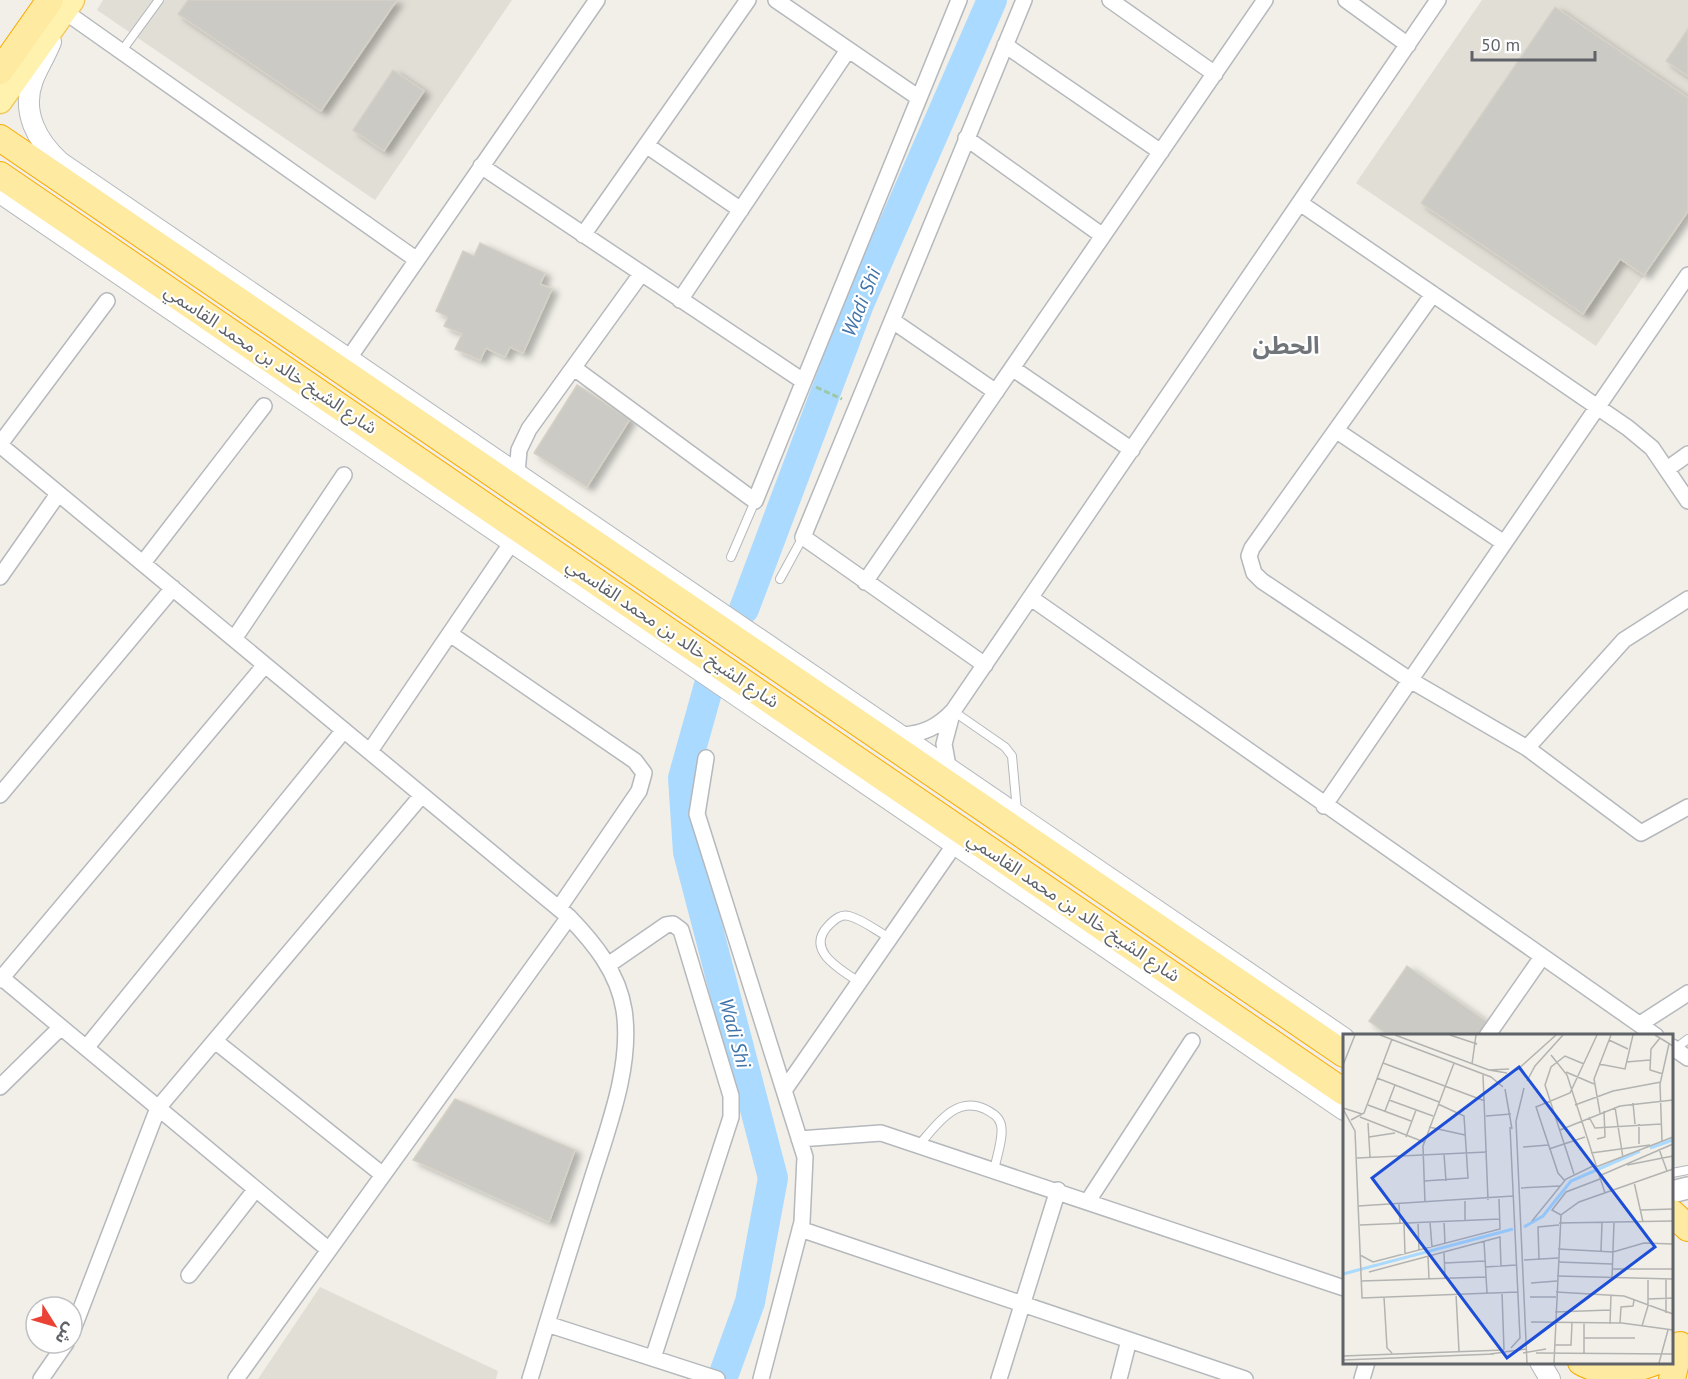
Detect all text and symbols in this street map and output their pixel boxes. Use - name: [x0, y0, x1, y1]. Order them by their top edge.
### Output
- scale bar: [1472, 24, 1595, 62]
- text: 50 m: [1481, 33, 1520, 56]
- water label: Wadi Shi: [836, 263, 887, 340]
- street label: شارع الشيخ خالد بن محمد القاسمي: [159, 279, 382, 441]
- district label: الحطن: [1253, 330, 1319, 361]
- street label: شارع الشيخ خالد بن محمد القاسمي: [561, 553, 784, 715]
- street label: شارع الشيخ خالد بن محمد القاسمي: [962, 827, 1185, 989]
- water label: Wadi Shi: [713, 995, 757, 1072]
- inset map: [1343, 1034, 1673, 1364]
- north arrow: [24, 1295, 84, 1355]
- text: ش: [51, 1319, 81, 1349]

